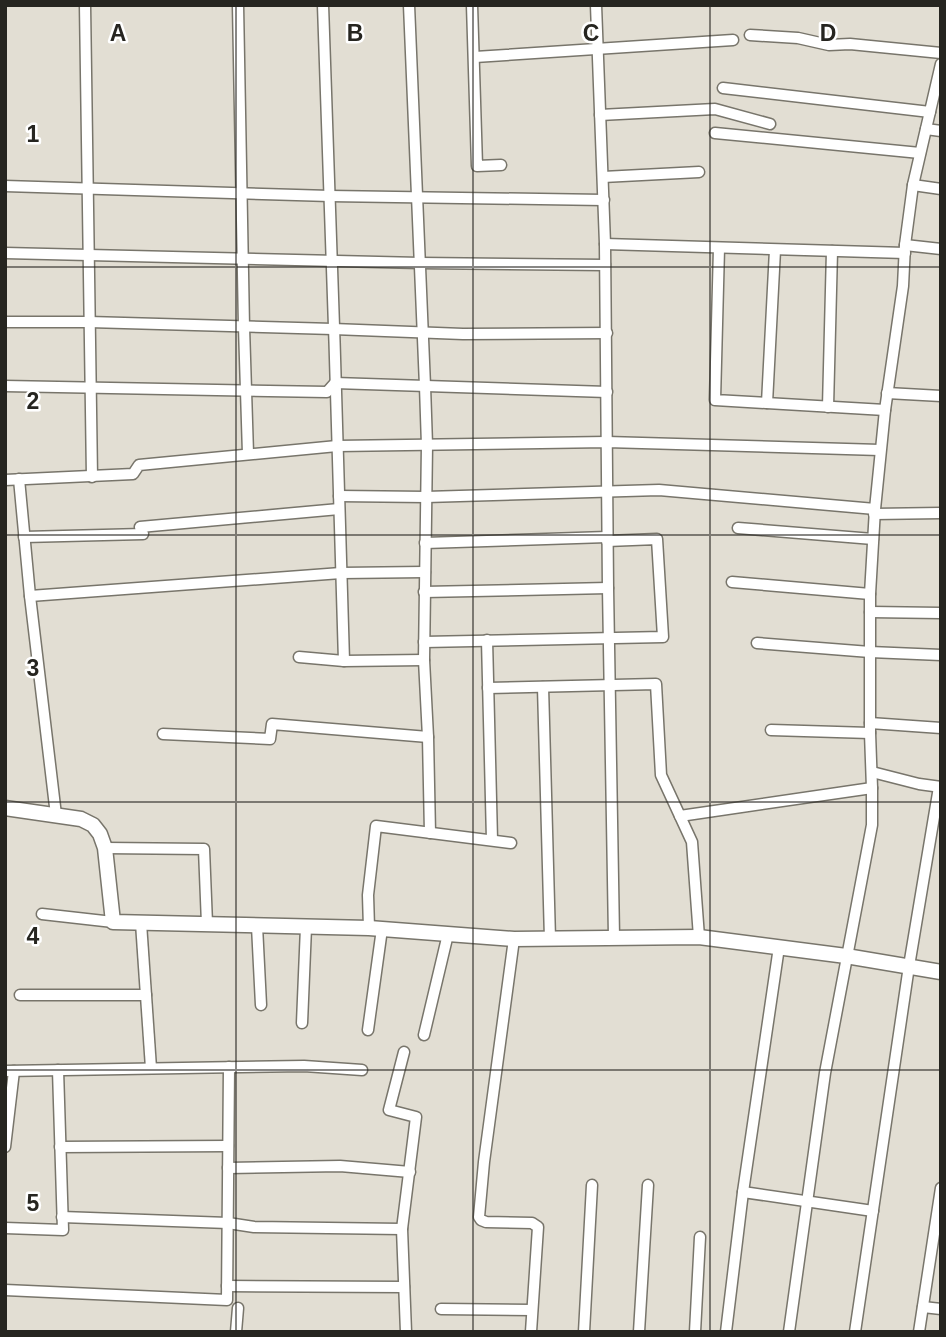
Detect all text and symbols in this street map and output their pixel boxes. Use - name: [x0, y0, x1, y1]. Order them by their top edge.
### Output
- text: A: [110, 20, 126, 46]
- text: B: [347, 20, 363, 46]
- text: C: [583, 20, 599, 46]
- text: D: [820, 20, 836, 46]
- text: 1: [27, 121, 40, 147]
- text: 2: [27, 388, 39, 414]
- text: 3: [27, 655, 39, 681]
- text: 4: [27, 923, 40, 949]
- text: 5: [27, 1190, 40, 1216]

